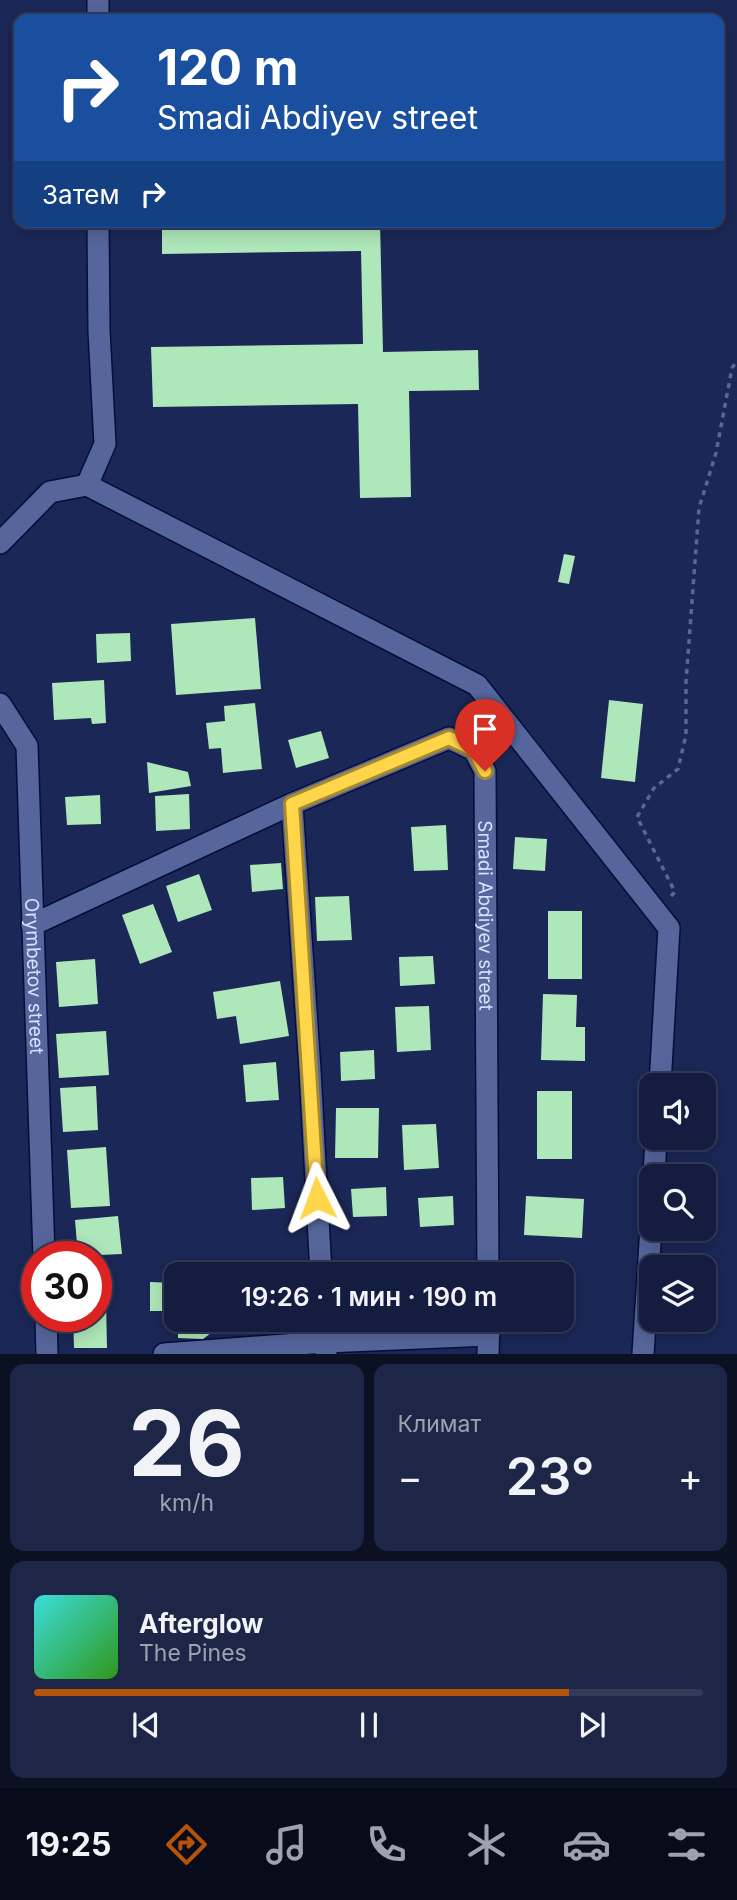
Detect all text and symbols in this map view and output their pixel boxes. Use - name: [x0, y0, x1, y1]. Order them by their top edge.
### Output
- text: 120 m: [157, 38, 298, 97]
- icon: right: [42, 42, 133, 133]
- text: Smadi Abdiyev street: [157, 98, 478, 137]
- icon: right: [134, 175, 172, 213]
- text: Затем: [42, 179, 120, 210]
- pin: [455, 699, 515, 771]
- icon: arrive: [466, 710, 504, 748]
- street label: Smadi Abdiyev street: [473, 820, 497, 1011]
- street label: Orymbetov street: [20, 897, 48, 1055]
- map controls: [639, 1073, 716, 1332]
- button: sound: [639, 1073, 716, 1150]
- position arrow: [280, 1161, 354, 1235]
- button: search: [639, 1164, 716, 1241]
- speed limit sign: 30: [21, 1241, 112, 1332]
- button: layers: [639, 1255, 716, 1332]
- text: 19:26 · 1 мин · 190 m: [241, 1281, 497, 1312]
- text: 26: [129, 1388, 245, 1498]
- text: Климат: [398, 1410, 481, 1438]
- text: 23°: [506, 1445, 595, 1508]
- text: −: [398, 1454, 423, 1500]
- text: +: [678, 1454, 703, 1500]
- text: km/h: [159, 1489, 214, 1517]
- text: Afterglow: [139, 1608, 263, 1639]
- text: The Pines: [139, 1639, 247, 1667]
- icon: previous: [127, 1706, 165, 1744]
- icon: pause: [350, 1706, 388, 1744]
- icon: next: [573, 1706, 611, 1744]
- icon: directions: [162, 1820, 211, 1869]
- icon: music: [262, 1820, 311, 1869]
- icon: phone: [362, 1820, 411, 1869]
- icon: climate: [462, 1820, 511, 1869]
- icon: car: [562, 1820, 611, 1869]
- icon: filters: [662, 1820, 711, 1869]
- text: 19:25: [26, 1825, 111, 1864]

